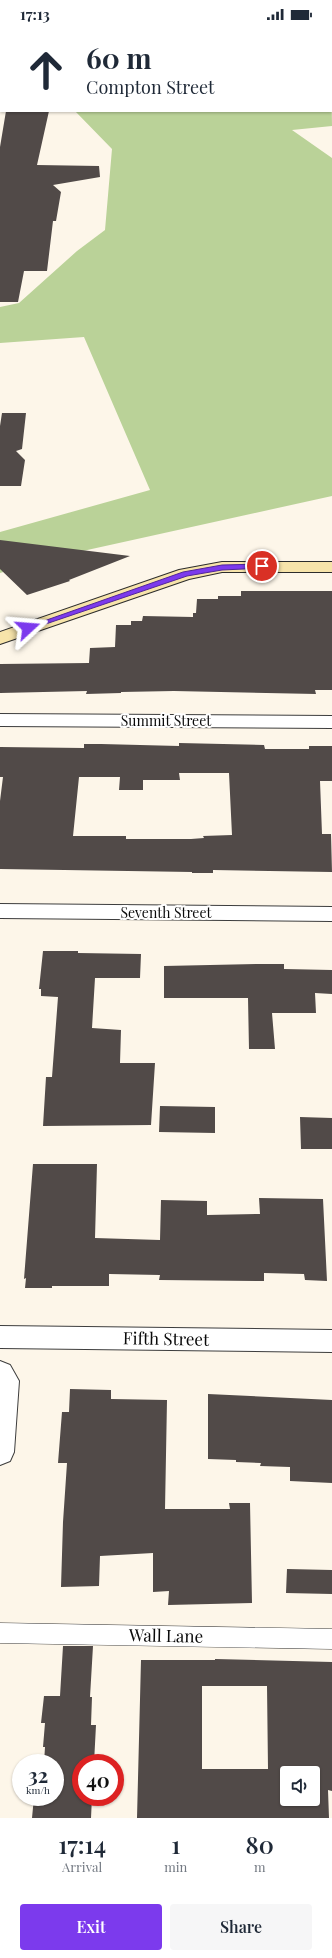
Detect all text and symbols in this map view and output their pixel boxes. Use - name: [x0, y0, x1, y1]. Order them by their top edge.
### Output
- text: 17:13: [20, 4, 50, 24]
- text: 60 m: [86, 39, 152, 76]
- icon: ahead: [20, 44, 72, 96]
- text: Compton Street: [86, 75, 214, 99]
- pin: [245, 549, 279, 583]
- icon: arrive: [251, 555, 273, 577]
- position arrow: [7, 607, 49, 649]
- street label: Summit Street: [121, 711, 212, 730]
- street label: Seventh Street: [120, 903, 213, 922]
- street label: Fifth Street: [123, 1326, 210, 1350]
- street label: Wall Lane: [128, 1623, 203, 1647]
- speed limit sign: 40: [72, 1754, 124, 1806]
- text: 32: [28, 1761, 48, 1788]
- map controls: [280, 1766, 320, 1806]
- button: sound: [280, 1766, 320, 1806]
- text: km/h: [26, 1783, 50, 1797]
- text: 17:14: [58, 1828, 106, 1860]
- text: 1: [171, 1828, 180, 1860]
- text: 80: [246, 1828, 274, 1860]
- text: Arrival: [62, 1858, 102, 1875]
- text: min: [164, 1858, 187, 1875]
- text: m: [254, 1858, 265, 1875]
- button: Exit: [20, 1904, 162, 1950]
- button: Share: [170, 1904, 312, 1950]

